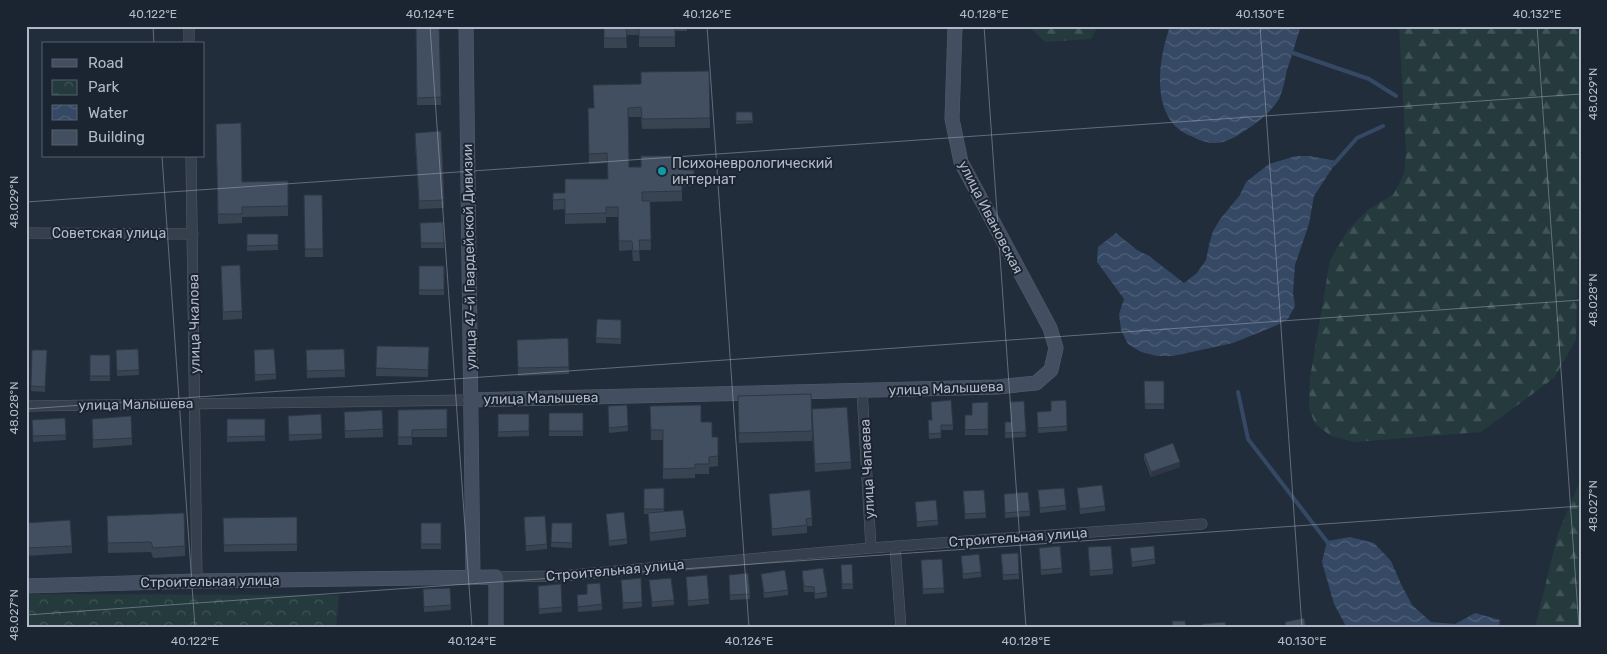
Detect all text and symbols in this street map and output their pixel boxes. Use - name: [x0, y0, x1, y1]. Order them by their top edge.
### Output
- text: 40.122°E: [129, 7, 177, 21]
- text: 40.124°E: [406, 7, 454, 21]
- text: 40.126°E: [683, 7, 731, 21]
- text: 40.128°E: [960, 7, 1008, 21]
- text: 40.130°E: [1235, 7, 1285, 21]
- text: 40.132°E: [1513, 7, 1561, 21]
- legend: [42, 42, 205, 158]
- text: Road: [88, 54, 124, 72]
- text: 48.029°N: [1586, 68, 1600, 120]
- text: Park: [88, 78, 119, 96]
- text: Water: [88, 104, 128, 122]
- text: Building: [88, 128, 145, 146]
- street label: улица 47-й Гвардейской Дивизии: [459, 144, 480, 370]
- place label: Психоневрологический интернат: [672, 155, 833, 188]
- street label: улица Ивановская: [955, 158, 1026, 277]
- marker: Психоневрологический интернат: [656, 165, 668, 177]
- text: 48.029°N: [7, 176, 21, 228]
- street label: Советская улица: [52, 225, 166, 242]
- text: 48.028°N: [1586, 273, 1600, 327]
- street label: улица Чкалова: [185, 274, 204, 374]
- street label: улица Малышева: [888, 378, 1004, 399]
- text: 48.028°N: [7, 381, 21, 435]
- street label: улица Малышева: [483, 389, 599, 408]
- street label: улица Малышева: [78, 395, 194, 414]
- street label: улица Чапаева: [856, 419, 879, 519]
- text: 48.027°N: [1586, 480, 1600, 532]
- street label: Строительная улица: [948, 524, 1088, 551]
- street label: Строительная улица: [545, 556, 685, 585]
- street label: Строительная улица: [140, 572, 280, 591]
- text: 48.027°N: [7, 589, 21, 641]
- text: 40.122°E: [171, 634, 219, 648]
- text: 40.124°E: [448, 634, 496, 648]
- text: 40.126°E: [725, 634, 773, 648]
- text: 40.128°E: [1002, 634, 1050, 648]
- text: 40.130°E: [1277, 634, 1327, 648]

